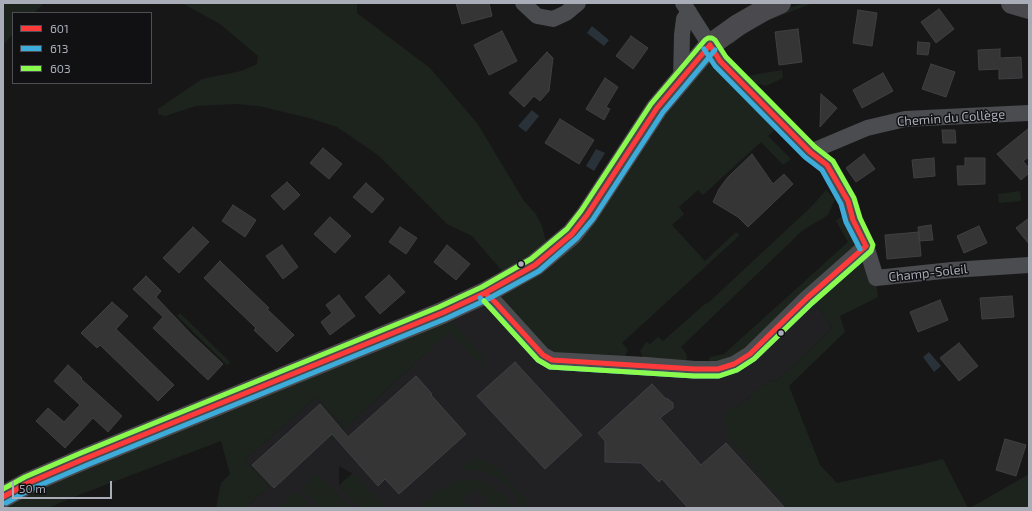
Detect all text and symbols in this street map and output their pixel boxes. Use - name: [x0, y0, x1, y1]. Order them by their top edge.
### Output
- legend: [12, 12, 152, 84]
- text: 601: [50, 21, 69, 35]
- text: 613: [50, 41, 68, 55]
- text: 603: [50, 61, 71, 75]
- street label: Chemin du Collège: [896, 106, 1006, 130]
- unlabelled marker: [516, 259, 526, 269]
- street label: Champ-Soleil: [888, 261, 968, 285]
- unlabelled marker: [776, 328, 786, 338]
- scale bar: [14, 473, 114, 499]
- text: 50 m: [19, 481, 46, 495]

